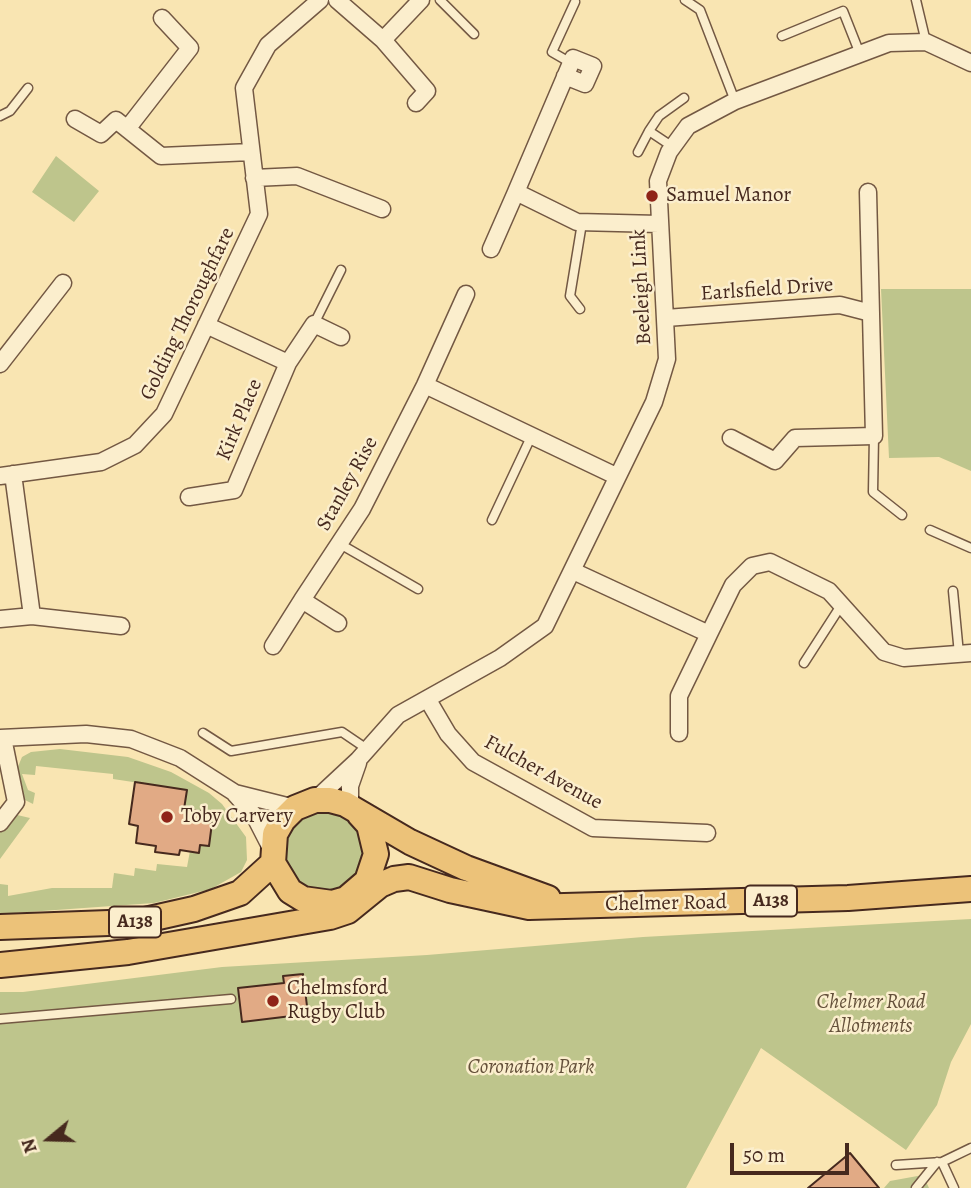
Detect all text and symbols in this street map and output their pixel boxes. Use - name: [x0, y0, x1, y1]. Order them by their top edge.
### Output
- place label: Samuel Manor: [666, 183, 791, 209]
- marker: Samuel Manor: [644, 188, 660, 204]
- street label: Golding Thoroughfare: [135, 224, 241, 404]
- street label: Beeleigh Link: [626, 228, 658, 346]
- street label: Earlsfield Drive: [700, 273, 834, 307]
- street label: Kirk Place: [212, 375, 268, 465]
- street label: Stanley Rise: [312, 432, 384, 536]
- street label: Fulcher Avenue: [479, 730, 607, 816]
- place label: Toby Carvery: [181, 804, 293, 830]
- marker: Toby Carvery: [159, 809, 175, 825]
- road number: A138: [745, 886, 797, 917]
- street label: Chelmer Road: [605, 890, 727, 918]
- road number: A138: [109, 906, 161, 938]
- place label: Chelmsford Rugby Club: [287, 976, 388, 1026]
- park label: Chelmer Road Allotments: [816, 990, 926, 1040]
- marker: Chelmsford Rugby Club: [265, 993, 281, 1009]
- park label: Coronation Park: [468, 1055, 594, 1081]
- north arrow: [14, 1104, 84, 1174]
- scale bar: [733, 1128, 852, 1172]
- text: N: [15, 1135, 44, 1157]
- text: 50 m: [743, 1141, 785, 1169]

